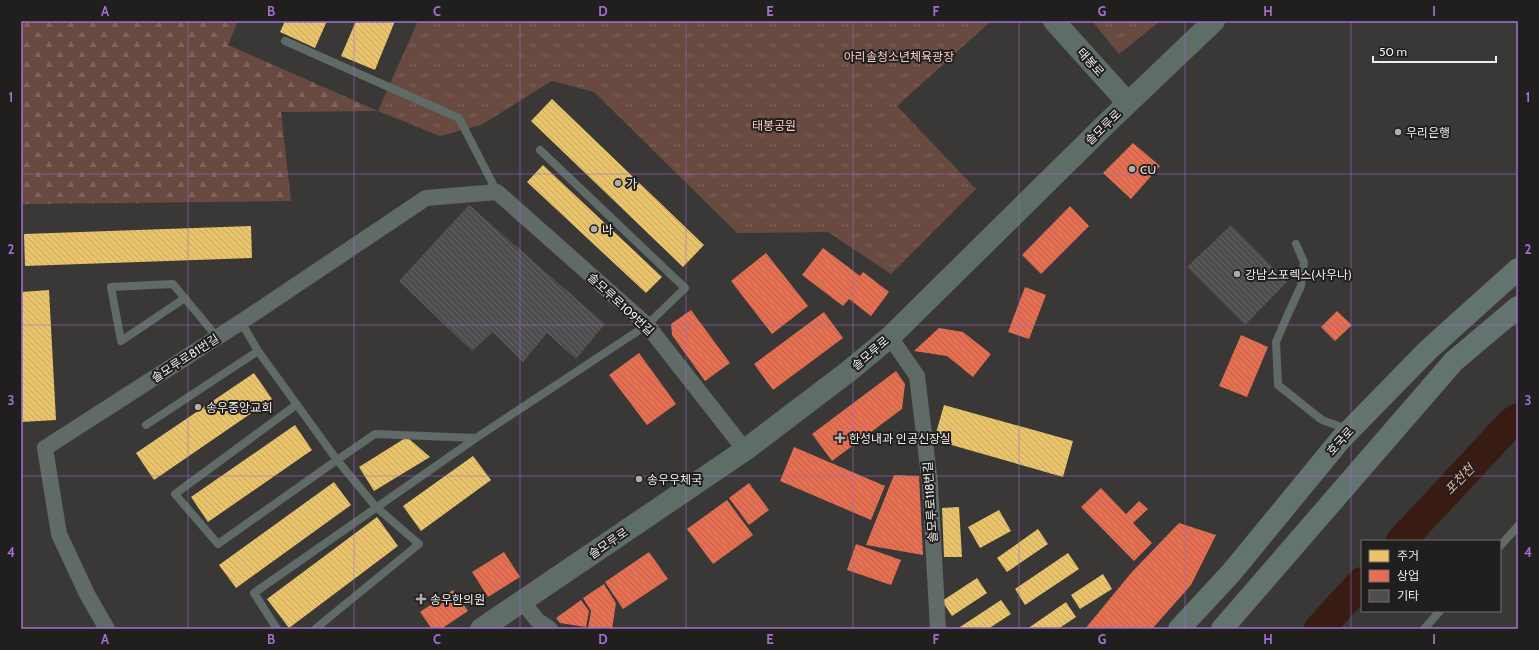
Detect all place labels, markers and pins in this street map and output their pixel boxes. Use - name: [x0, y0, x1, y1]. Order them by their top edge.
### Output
- place label: 우리은행: [1406, 125, 1450, 140]
- marker: 우리은행: [1393, 127, 1403, 137]
- place label: CU: [1140, 162, 1156, 177]
- marker: CU: [1127, 164, 1137, 174]
- place label: 가: [626, 176, 637, 191]
- marker: 가: [613, 178, 623, 188]
- place label: 나: [602, 222, 613, 237]
- marker: 나: [589, 224, 599, 234]
- place label: 강남스포렉스(사우나): [1245, 267, 1352, 282]
- marker: 강남스포렉스(사우나): [1232, 269, 1242, 279]
- place label: 송우중앙교회: [206, 400, 272, 415]
- marker: 송우중앙교회: [193, 402, 203, 412]
- place label: 한성내과 인공신장실: [849, 431, 951, 446]
- marker: 한성내과 인공신장실: [834, 432, 846, 444]
- place label: 송우우체국: [647, 472, 702, 487]
- marker: 송우우체국: [634, 474, 644, 484]
- place label: 송우한의원: [430, 592, 485, 607]
- marker: 송우한의원: [415, 593, 427, 605]

